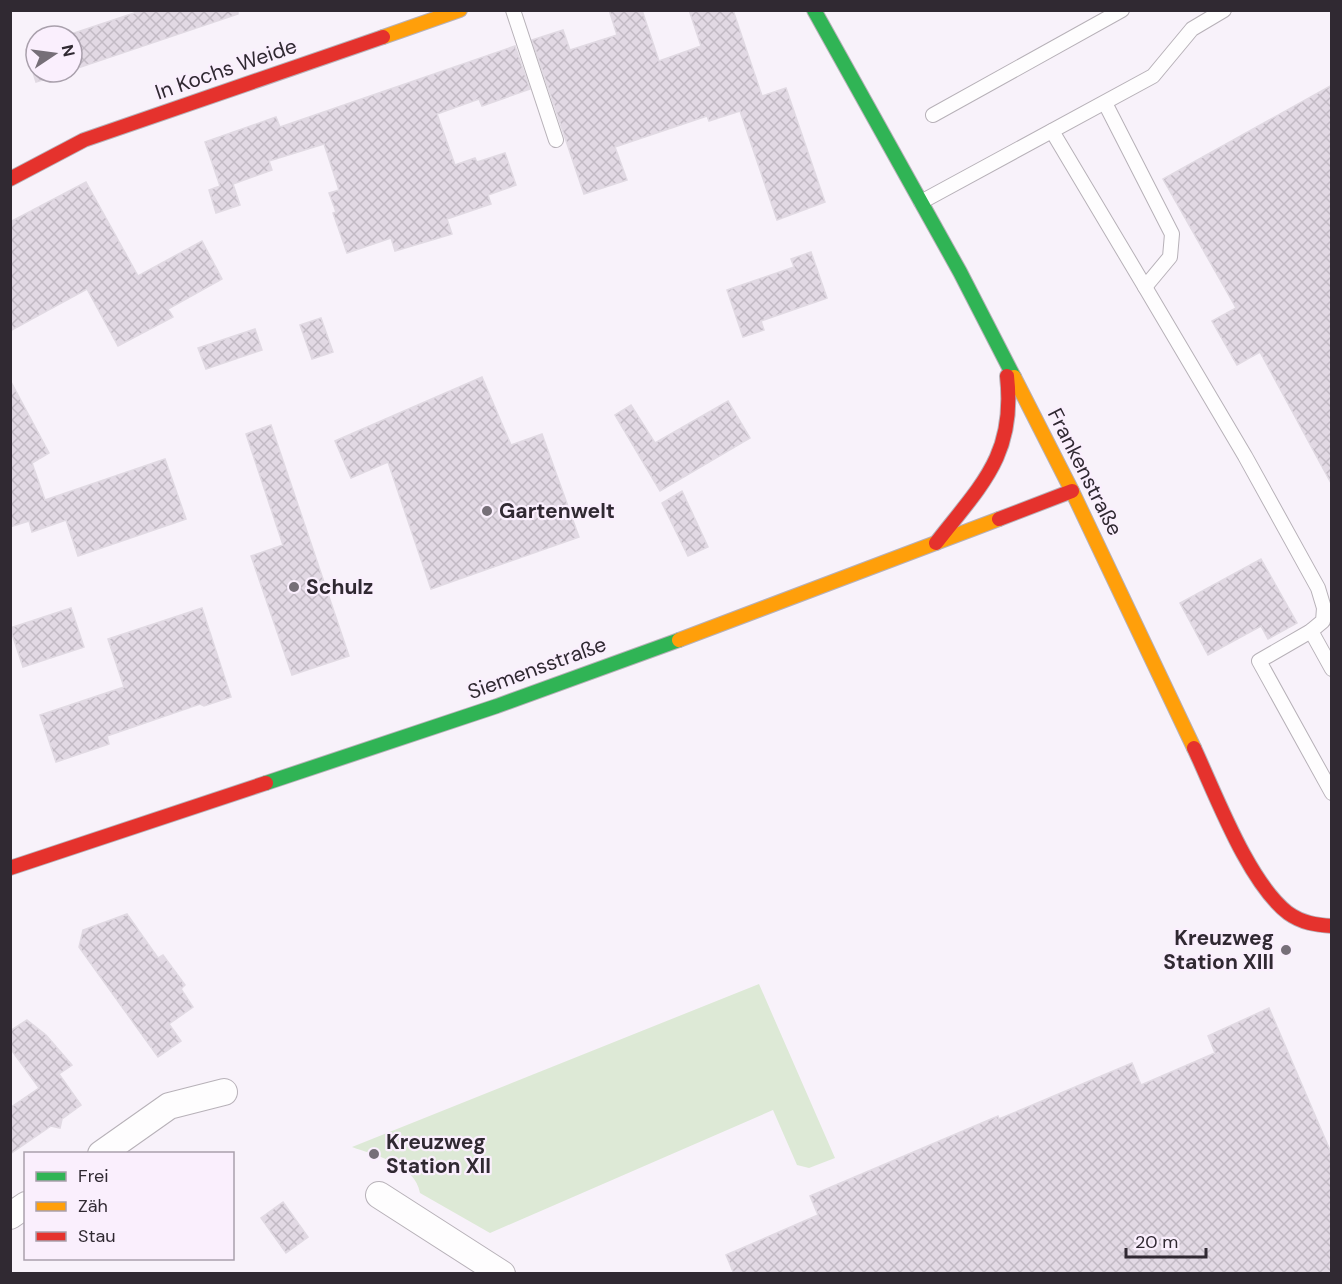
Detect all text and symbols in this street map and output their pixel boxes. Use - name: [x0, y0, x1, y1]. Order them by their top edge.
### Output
- north arrow: [24, 24, 84, 84]
- street label: In Kochs Weide: [151, 32, 301, 106]
- text: N: [57, 43, 80, 59]
- street label: Frankenstraße: [1041, 404, 1129, 540]
- place label: Gartenwelt: [499, 497, 615, 525]
- marker: Gartenwelt: [480, 504, 494, 518]
- place label: Schulz: [306, 573, 373, 601]
- marker: Schulz: [287, 580, 301, 594]
- street label: Siemensstraße: [464, 630, 610, 706]
- place label: Kreuzweg Station XIII: [1163, 924, 1274, 976]
- marker: Kreuzweg Station XIII: [1279, 943, 1293, 957]
- place label: Kreuzweg Station XII: [386, 1128, 491, 1180]
- marker: Kreuzweg Station XII: [367, 1147, 381, 1161]
- legend: [24, 1152, 234, 1260]
- text: Frei: [78, 1164, 109, 1188]
- text: Zäh: [78, 1194, 108, 1218]
- scale bar: [1126, 1221, 1206, 1259]
- text: Stau: [78, 1224, 116, 1248]
- text: 20 m: [1135, 1230, 1178, 1254]

